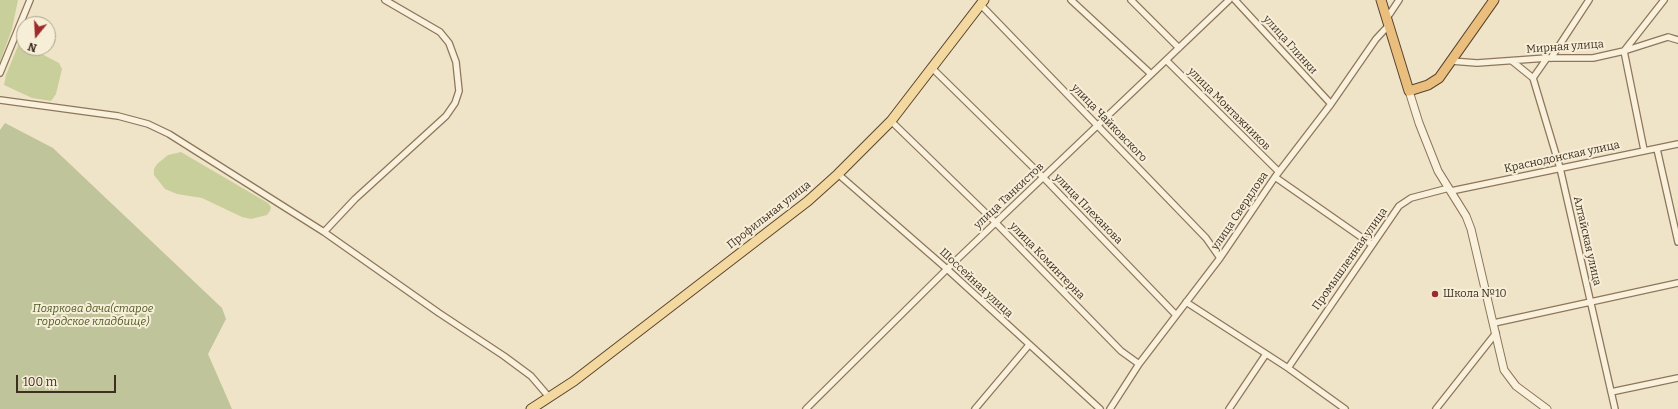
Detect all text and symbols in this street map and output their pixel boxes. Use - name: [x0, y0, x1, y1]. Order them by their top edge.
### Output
- street label: улица Глинки: [1260, 13, 1320, 77]
- north arrow: [16, 16, 56, 56]
- street label: Мирная улица: [1526, 38, 1604, 56]
- text: N: [26, 39, 38, 54]
- street label: улица Монтажников: [1185, 65, 1273, 153]
- street label: улица Чайковского: [1068, 81, 1150, 165]
- street label: Краснодонская улица: [1503, 138, 1621, 176]
- street label: улица Танкистов: [971, 160, 1047, 232]
- street label: улица Свердлова: [1209, 169, 1271, 253]
- street label: улица Плеханова: [1051, 171, 1125, 247]
- street label: Профильная улица: [725, 178, 813, 252]
- street label: Алтайская улица: [1570, 195, 1604, 287]
- street label: Промышленная улица: [1310, 205, 1390, 313]
- street label: улица Коминтерна: [1007, 220, 1087, 302]
- street label: Шоссейная улица: [937, 246, 1015, 320]
- place label: Школа №10: [1443, 287, 1507, 301]
- marker: Школа №10: [1430, 289, 1440, 299]
- park label: Пояркова дача(старое городское кладбище): [33, 302, 153, 328]
- scale bar: [18, 367, 118, 393]
- text: 100 m: [23, 375, 57, 389]

